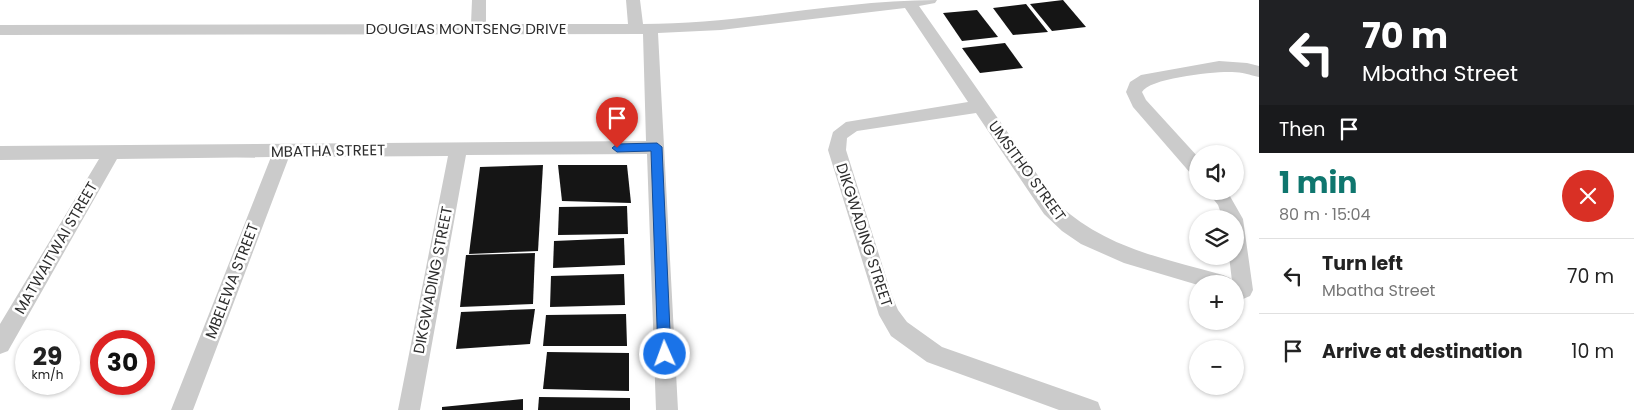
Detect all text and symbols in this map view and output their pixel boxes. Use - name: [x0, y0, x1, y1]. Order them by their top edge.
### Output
- text: 70 m: [1362, 11, 1448, 60]
- street label: DOUGLAS MONTSENG DRIVE: [366, 18, 566, 39]
- icon: left: [1279, 20, 1344, 85]
- text: Mbatha Street: [1362, 58, 1518, 89]
- pin: [596, 97, 638, 148]
- icon: arrive: [603, 104, 631, 132]
- icon: arrive: [1335, 115, 1363, 143]
- street label: UMSITHO STREET: [984, 116, 1071, 225]
- text: Then: [1279, 116, 1325, 143]
- street label: MBATHA STREET: [271, 139, 385, 162]
- map controls: [1189, 145, 1244, 395]
- button: sound: [1189, 145, 1244, 200]
- street label: DIKGWADING STREET: [831, 160, 898, 309]
- text: 1 min: [1279, 161, 1357, 204]
- button: close: [1562, 170, 1614, 222]
- street label: MATWAITWAI STREET: [9, 178, 102, 318]
- text: 80 m · 15:04: [1279, 203, 1371, 226]
- street label: DIKGWADING STREET: [408, 204, 457, 355]
- button: layers: [1189, 210, 1244, 265]
- street label: MBELEWA STREET: [200, 220, 263, 342]
- text: Turn left: [1322, 250, 1403, 277]
- icon: left: [1279, 262, 1307, 290]
- text: 70 m: [1567, 263, 1614, 290]
- button: +: [1189, 275, 1244, 330]
- text: Mbatha Street: [1322, 279, 1435, 302]
- position arrow: [638, 327, 690, 379]
- speed limit sign: 30: [90, 330, 155, 395]
- icon: arrive: [1279, 337, 1307, 365]
- text: Arrive at destination: [1322, 338, 1523, 365]
- text: 10 m: [1571, 338, 1614, 365]
- text: 29: [33, 339, 62, 374]
- button: −: [1189, 340, 1244, 395]
- text: km/h: [32, 366, 63, 383]

